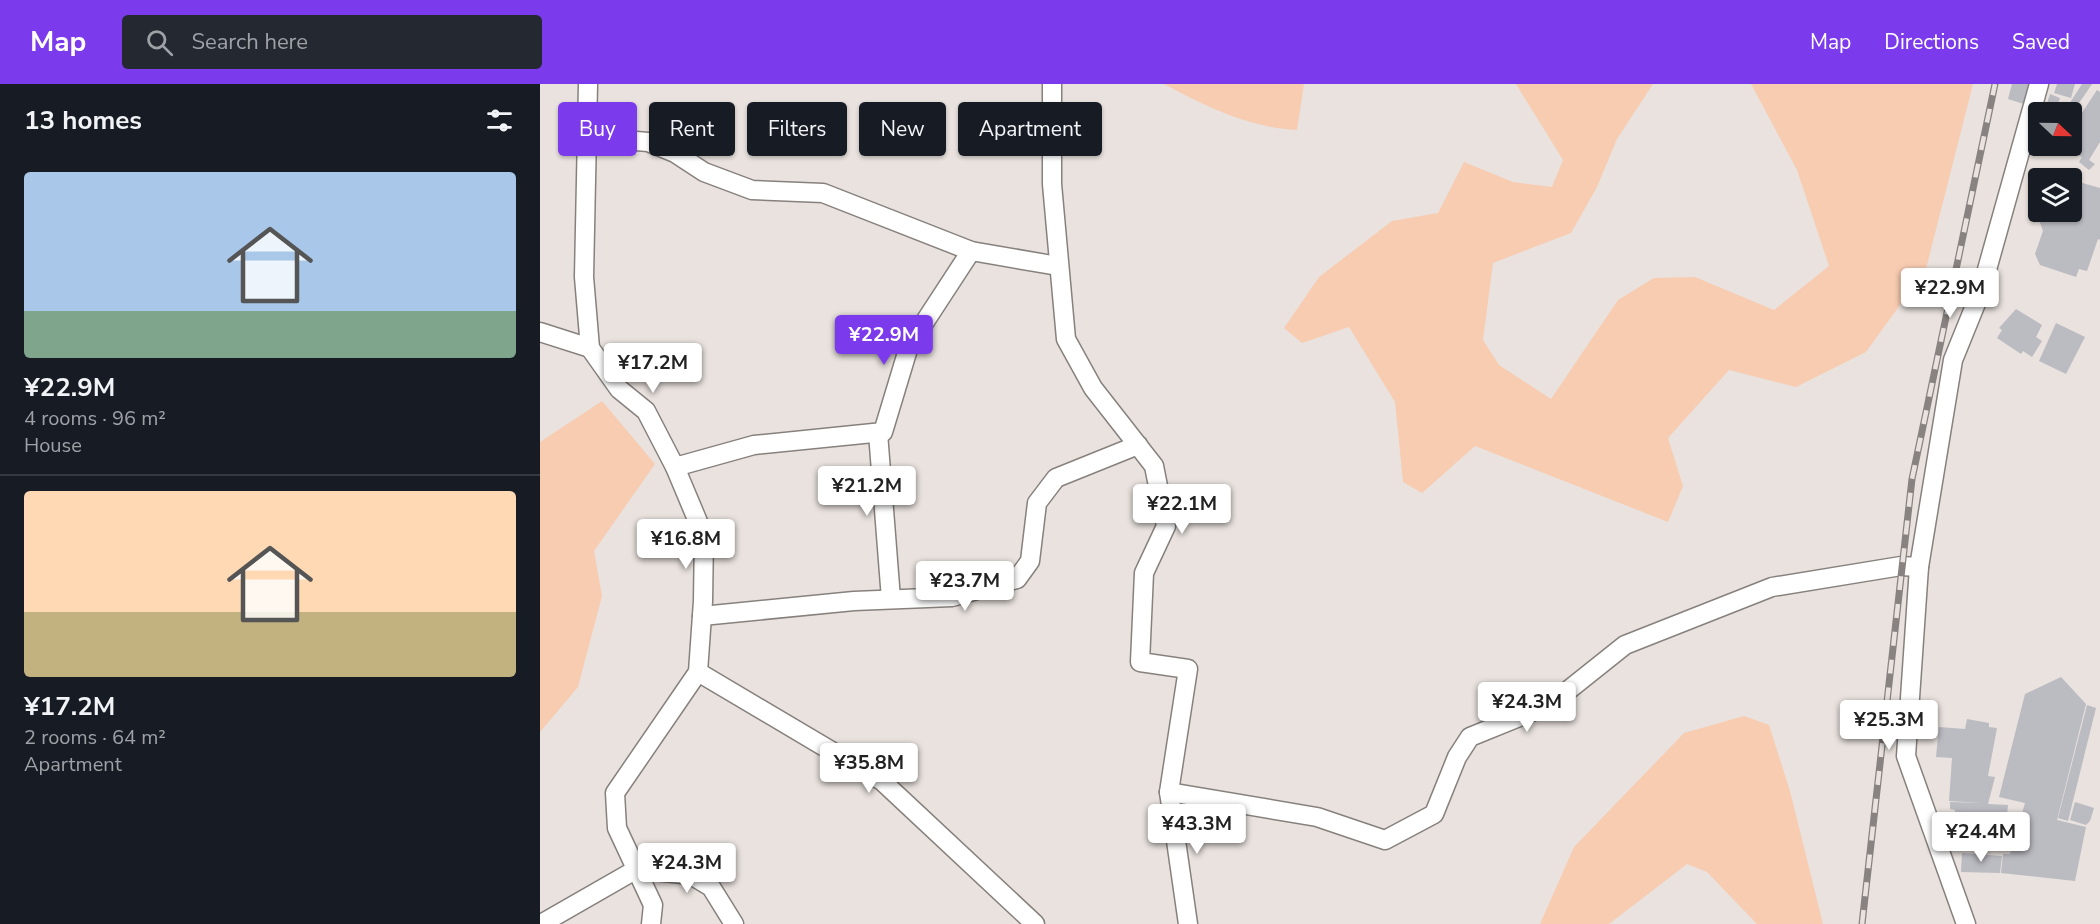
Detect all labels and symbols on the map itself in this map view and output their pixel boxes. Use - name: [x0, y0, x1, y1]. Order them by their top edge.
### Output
- north arrow: [2028, 102, 2082, 156]
- pin: ¥22.9M: [1901, 268, 1999, 319]
- pin: ¥22.9M: [835, 315, 933, 366]
- pin: ¥17.2M: [604, 343, 702, 394]
- pin: ¥21.2M: [818, 466, 916, 517]
- pin: ¥22.1M: [1133, 484, 1231, 535]
- pin: ¥16.8M: [637, 519, 735, 570]
- pin: ¥23.7M: [916, 561, 1014, 612]
- pin: ¥24.3M: [1478, 682, 1576, 733]
- pin: ¥25.3M: [1840, 700, 1938, 751]
- pin: ¥35.8M: [820, 743, 918, 794]
- pin: ¥43.3M: [1148, 804, 1246, 855]
- pin: ¥24.4M: [1932, 812, 2030, 863]
- pin: ¥24.3M: [638, 843, 736, 894]

